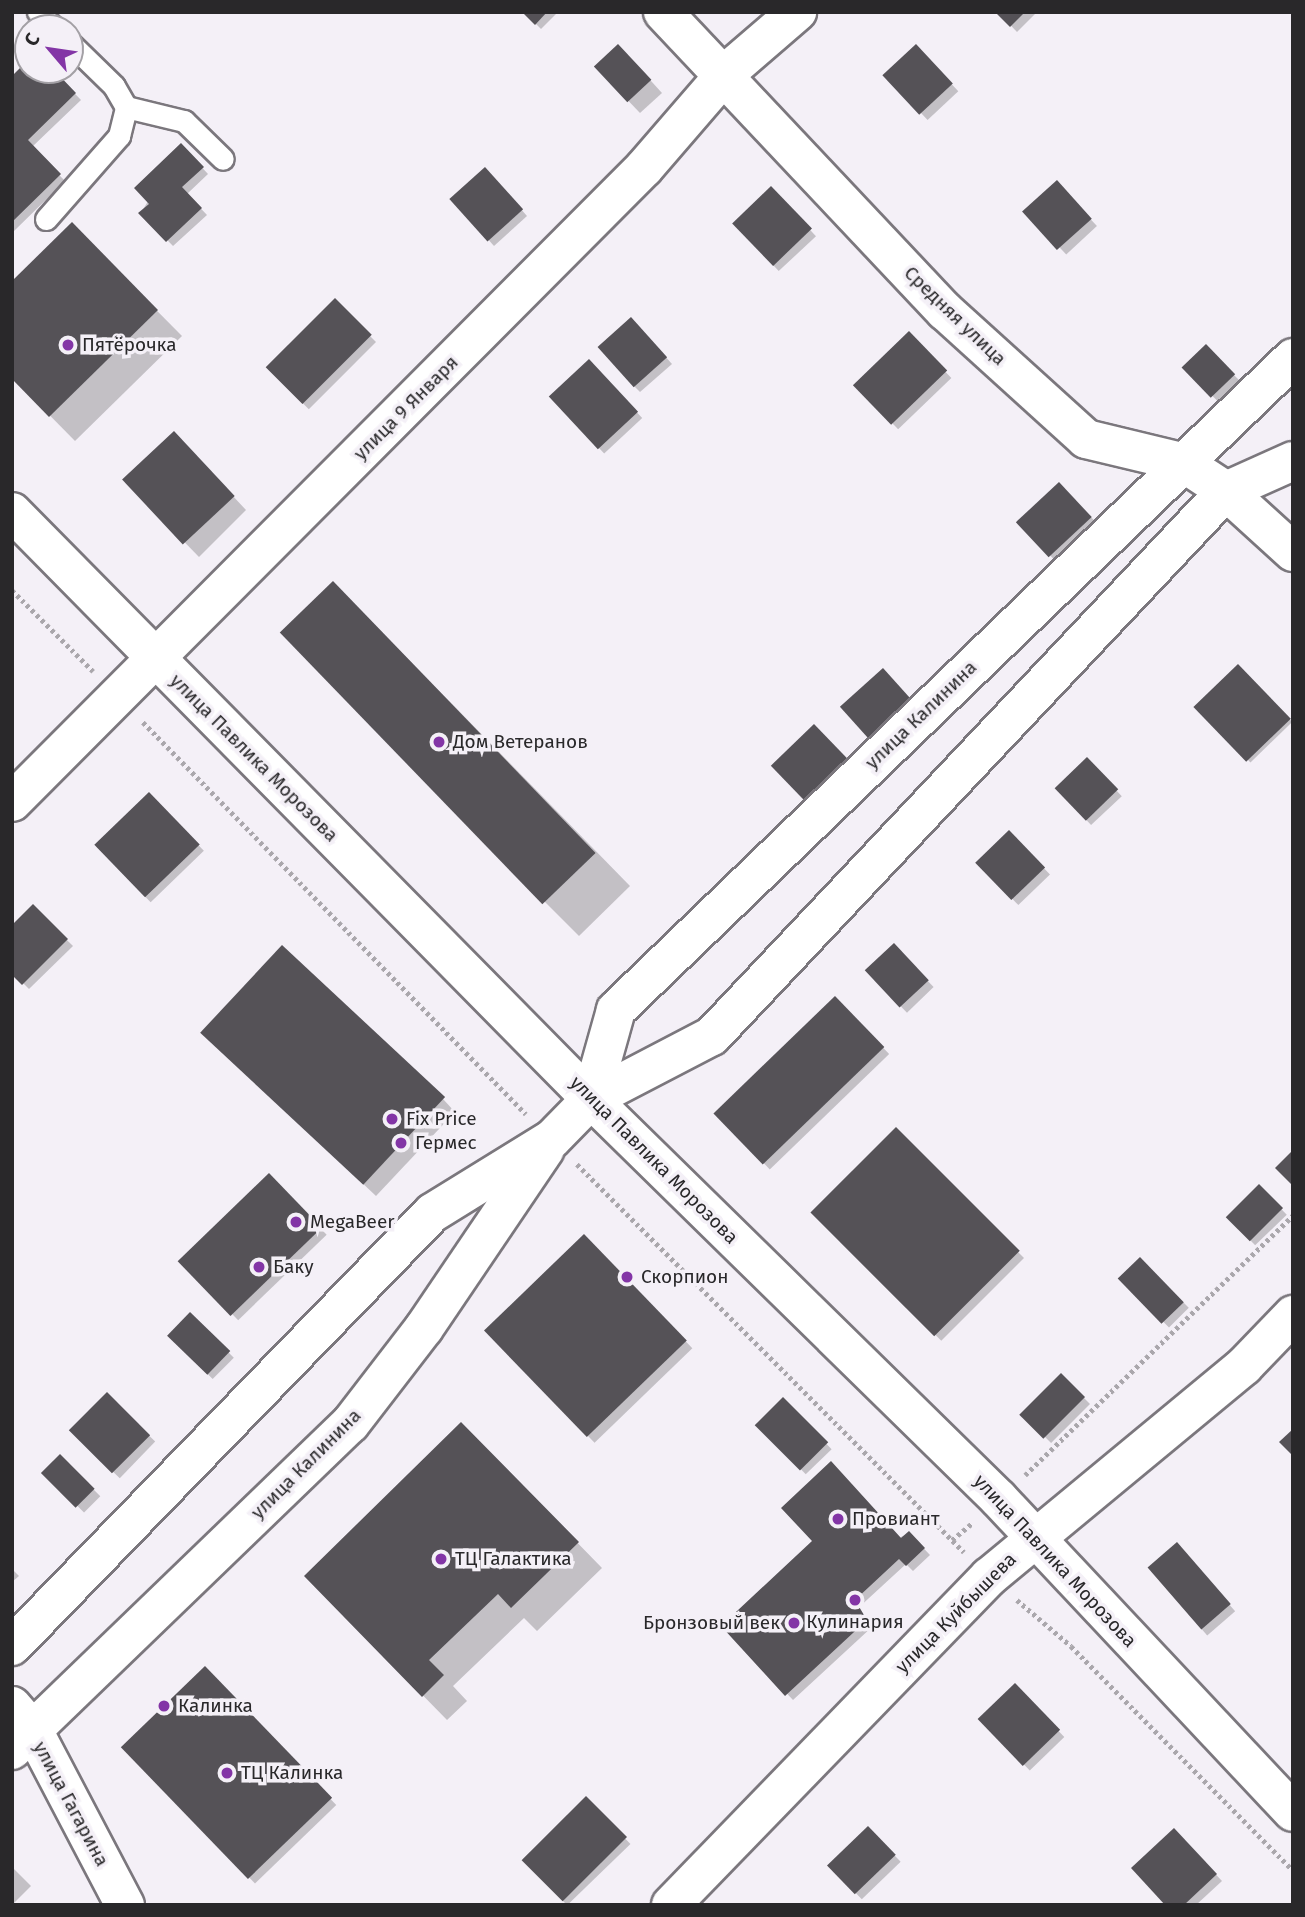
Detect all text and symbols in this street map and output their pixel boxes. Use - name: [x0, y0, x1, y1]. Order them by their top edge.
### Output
- north arrow: [14, 14, 84, 84]
- text: С: [19, 29, 45, 50]
- street label: Средняя улица: [899, 262, 1011, 370]
- place label: Пятёрочка: [82, 334, 177, 356]
- marker: Пятёрочка: [60, 337, 76, 353]
- street label: улица 9 Января: [349, 351, 463, 465]
- street label: улица Калинина: [861, 656, 981, 774]
- street label: улица Павлика Морозова: [165, 669, 343, 847]
- place label: Дом Ветеранов: [453, 731, 588, 753]
- marker: Дом Ветеранов: [431, 734, 447, 750]
- street label: улица Павлика Морозова: [565, 1071, 743, 1249]
- place label: Fix Price: [406, 1108, 477, 1130]
- marker: Fix Price: [384, 1111, 400, 1127]
- place label: Гермес: [415, 1132, 477, 1154]
- marker: Гермес: [393, 1135, 409, 1151]
- place label: MegaBeer: [310, 1211, 395, 1233]
- marker: MegaBeer: [288, 1214, 304, 1230]
- place label: Баку: [273, 1256, 314, 1278]
- marker: Баку: [251, 1259, 267, 1275]
- place label: Скорпион: [641, 1266, 728, 1288]
- marker: Скорпион: [619, 1269, 635, 1285]
- street label: улица Калинина: [246, 1404, 366, 1524]
- street label: улица Павлика Морозова: [969, 1470, 1141, 1652]
- place label: Провиант: [852, 1508, 939, 1530]
- marker: Провиант: [830, 1511, 846, 1527]
- place label: ТЦ Галактика: [455, 1548, 572, 1570]
- street label: улица Куйбышева: [891, 1548, 1021, 1678]
- marker: ТЦ Галактика: [433, 1551, 449, 1567]
- marker: Кулинария: [847, 1592, 863, 1608]
- place label: Кулинария: [806, 1611, 904, 1633]
- place label: Бронзовый век: [643, 1612, 780, 1634]
- marker: Бронзовый век: [786, 1615, 802, 1631]
- place label: Калинка: [178, 1695, 253, 1717]
- marker: Калинка: [156, 1698, 172, 1714]
- street label: улица Гагарина: [29, 1738, 113, 1870]
- place label: ТЦ Калинка: [241, 1762, 343, 1784]
- marker: ТЦ Калинка: [219, 1765, 235, 1781]

